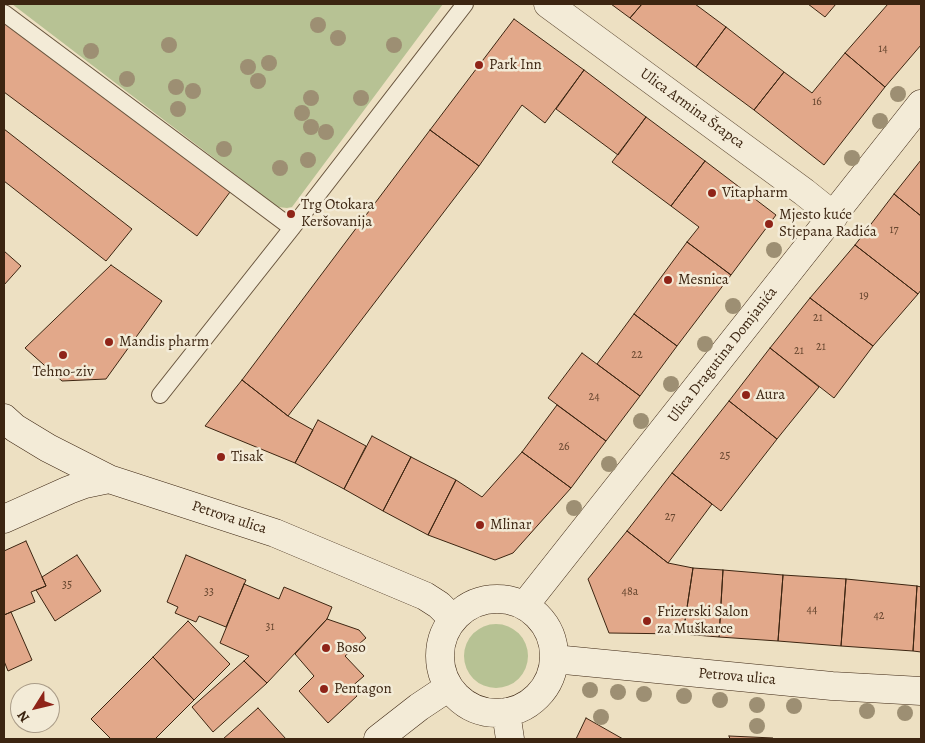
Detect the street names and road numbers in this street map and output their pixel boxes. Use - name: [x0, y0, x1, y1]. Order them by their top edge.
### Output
- street label: Ulica Armina Šrapca: [636, 65, 748, 153]
- street label: Ulica Dragutina Domjanića: [664, 284, 782, 426]
- street label: Petrova ulica: [189, 497, 269, 539]
- street label: Petrova ulica: [698, 665, 776, 689]

